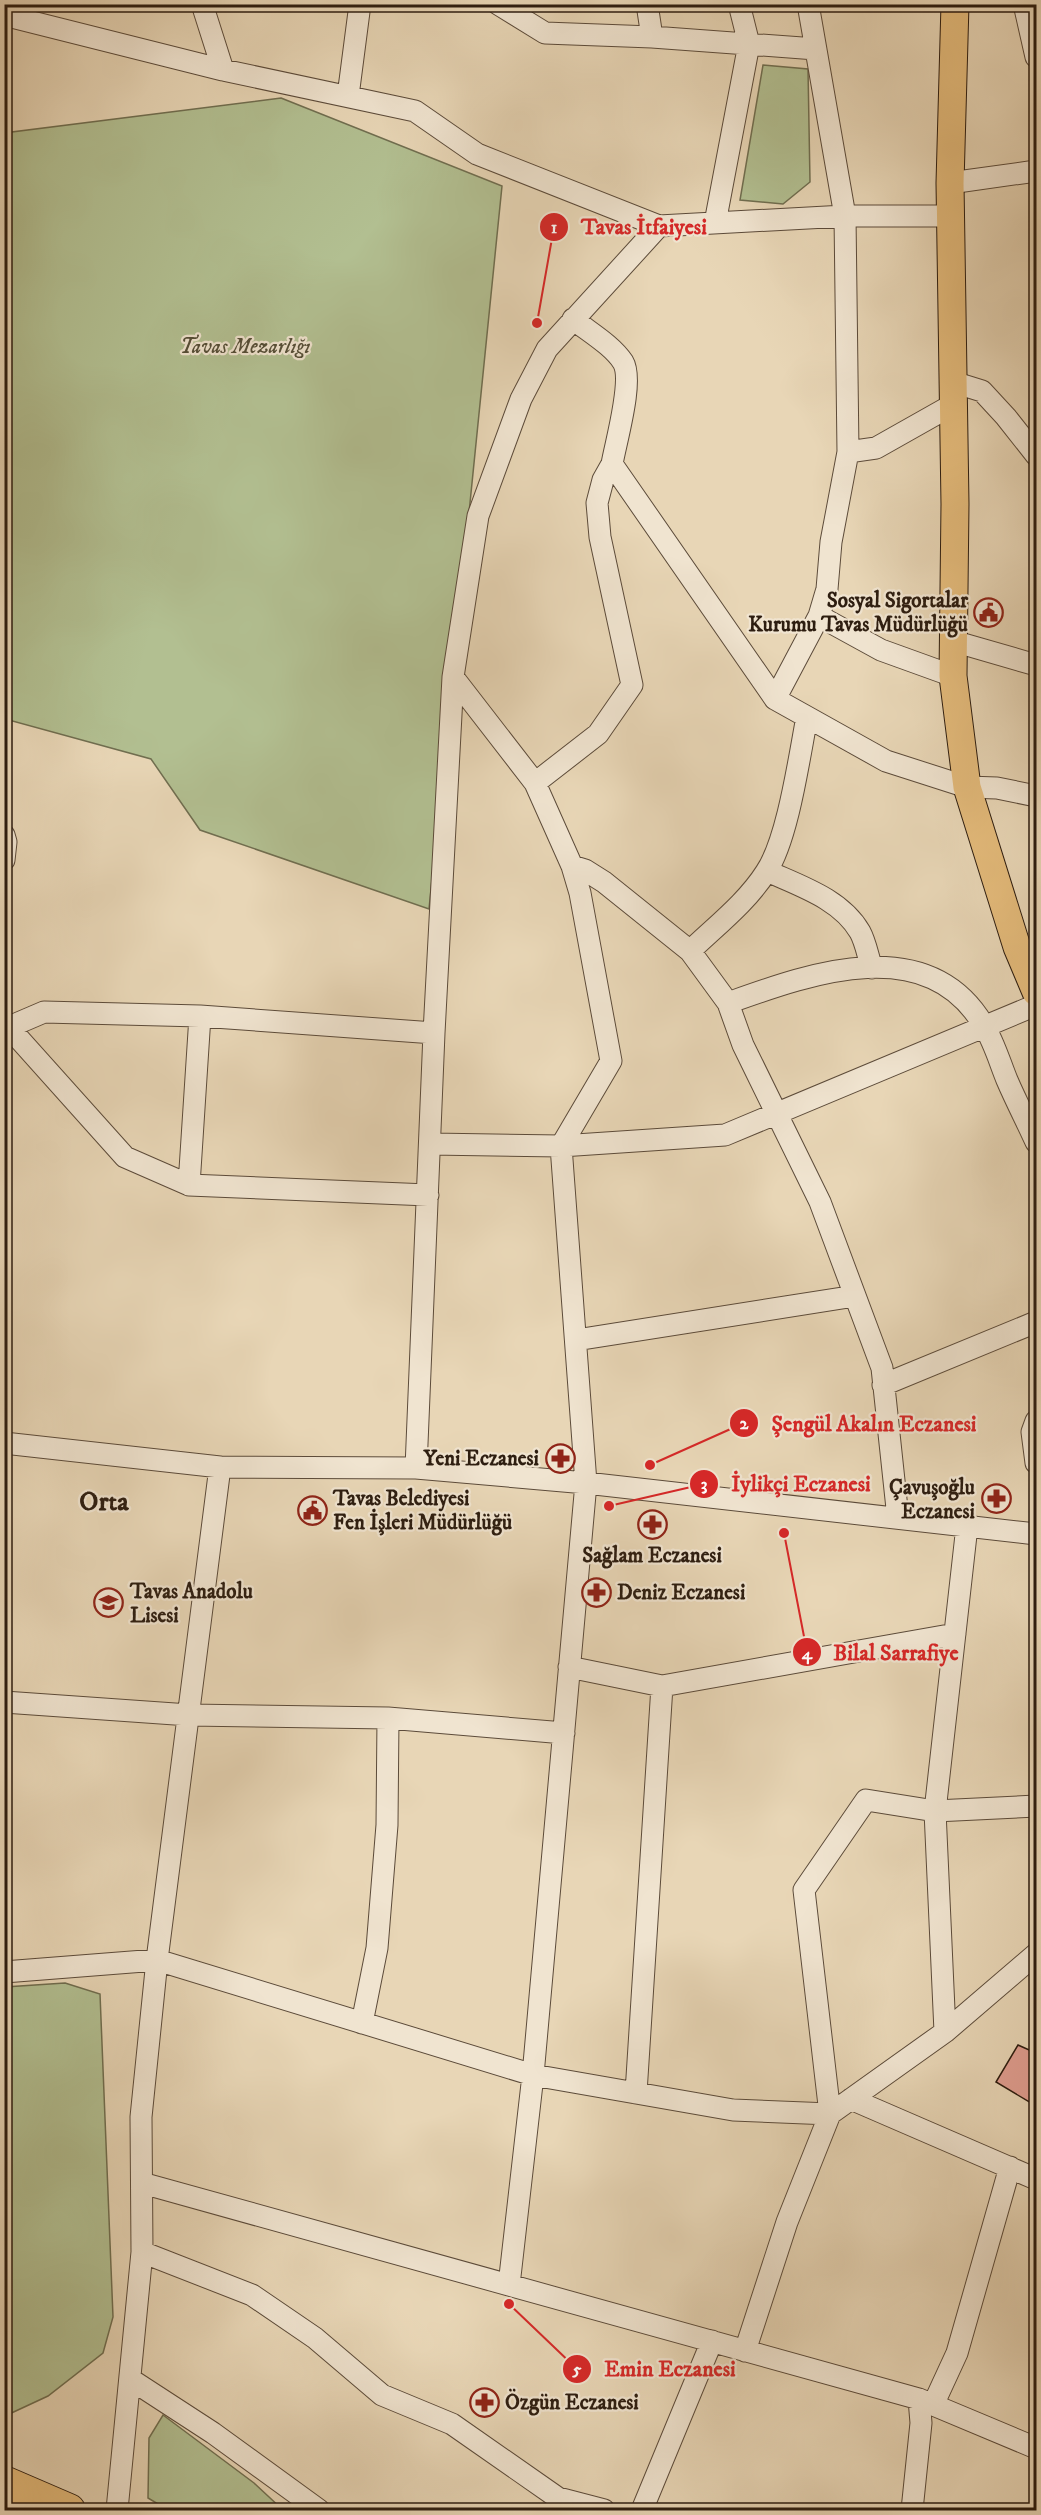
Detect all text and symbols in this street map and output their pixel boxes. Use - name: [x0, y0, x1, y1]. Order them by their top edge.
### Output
- callout: Tavas İtfaiyesi: [539, 207, 718, 247]
- text: Tavas İtfaiyesi: [580, 213, 707, 241]
- text: 1: [551, 217, 558, 239]
- park label: Tavas Mezarlığı: [180, 334, 311, 360]
- place label: Sosyal Sigortalar Kurumu Tavas Müdürlüğü: [748, 588, 969, 638]
- public building icon: Sosyal Sigortalar Kurumu Tavas Müdürlüğü: [973, 596, 1005, 628]
- callout: Şengül Akalın Eczanesi: [729, 1403, 989, 1443]
- text: Şengül Akalın Eczanesi: [771, 1411, 977, 1438]
- text: 2: [740, 1413, 750, 1435]
- pharmacy icon: Yeni Eczanesi: [544, 1442, 576, 1474]
- place label: Yeni Eczanesi: [423, 1446, 540, 1472]
- callout: İylikçi Eczanesi: [689, 1464, 882, 1504]
- text: İylikçi Eczanesi: [731, 1470, 871, 1498]
- text: 3: [701, 1474, 708, 1496]
- place label: Çavuşoğlu Eczanesi: [889, 1475, 976, 1525]
- pharmacy icon: Çavuşoğlu Eczanesi: [980, 1483, 1012, 1515]
- district label: Orta: [79, 1485, 129, 1519]
- place label: Tavas Belediyesi Fen İşleri Müdürlüğü: [332, 1486, 512, 1536]
- public building icon: Tavas Belediyesi Fen İşleri Müdürlüğü: [296, 1494, 328, 1526]
- pharmacy icon: Sağlam Eczanesi: [636, 1508, 668, 1540]
- place label: Sağlam Eczanesi: [582, 1543, 722, 1569]
- pharmacy icon: Deniz Eczanesi: [580, 1576, 612, 1608]
- place label: Tavas Anadolu Lisesi: [129, 1579, 253, 1629]
- place label: Deniz Eczanesi: [617, 1580, 746, 1606]
- school or university icon: Tavas Anadolu Lisesi: [93, 1587, 125, 1619]
- callout: Bilal Sarrafiye: [792, 1632, 971, 1672]
- text: Bilal Sarrafiye: [833, 1640, 959, 1667]
- text: 4: [801, 1643, 813, 1665]
- callout: Emin Eczanesi: [562, 2349, 748, 2389]
- text: Emin Eczanesi: [604, 2356, 736, 2383]
- text: 5: [572, 2359, 582, 2381]
- pharmacy icon: Özgün Eczanesi: [468, 2386, 500, 2418]
- place label: Özgün Eczanesi: [505, 2388, 639, 2416]

